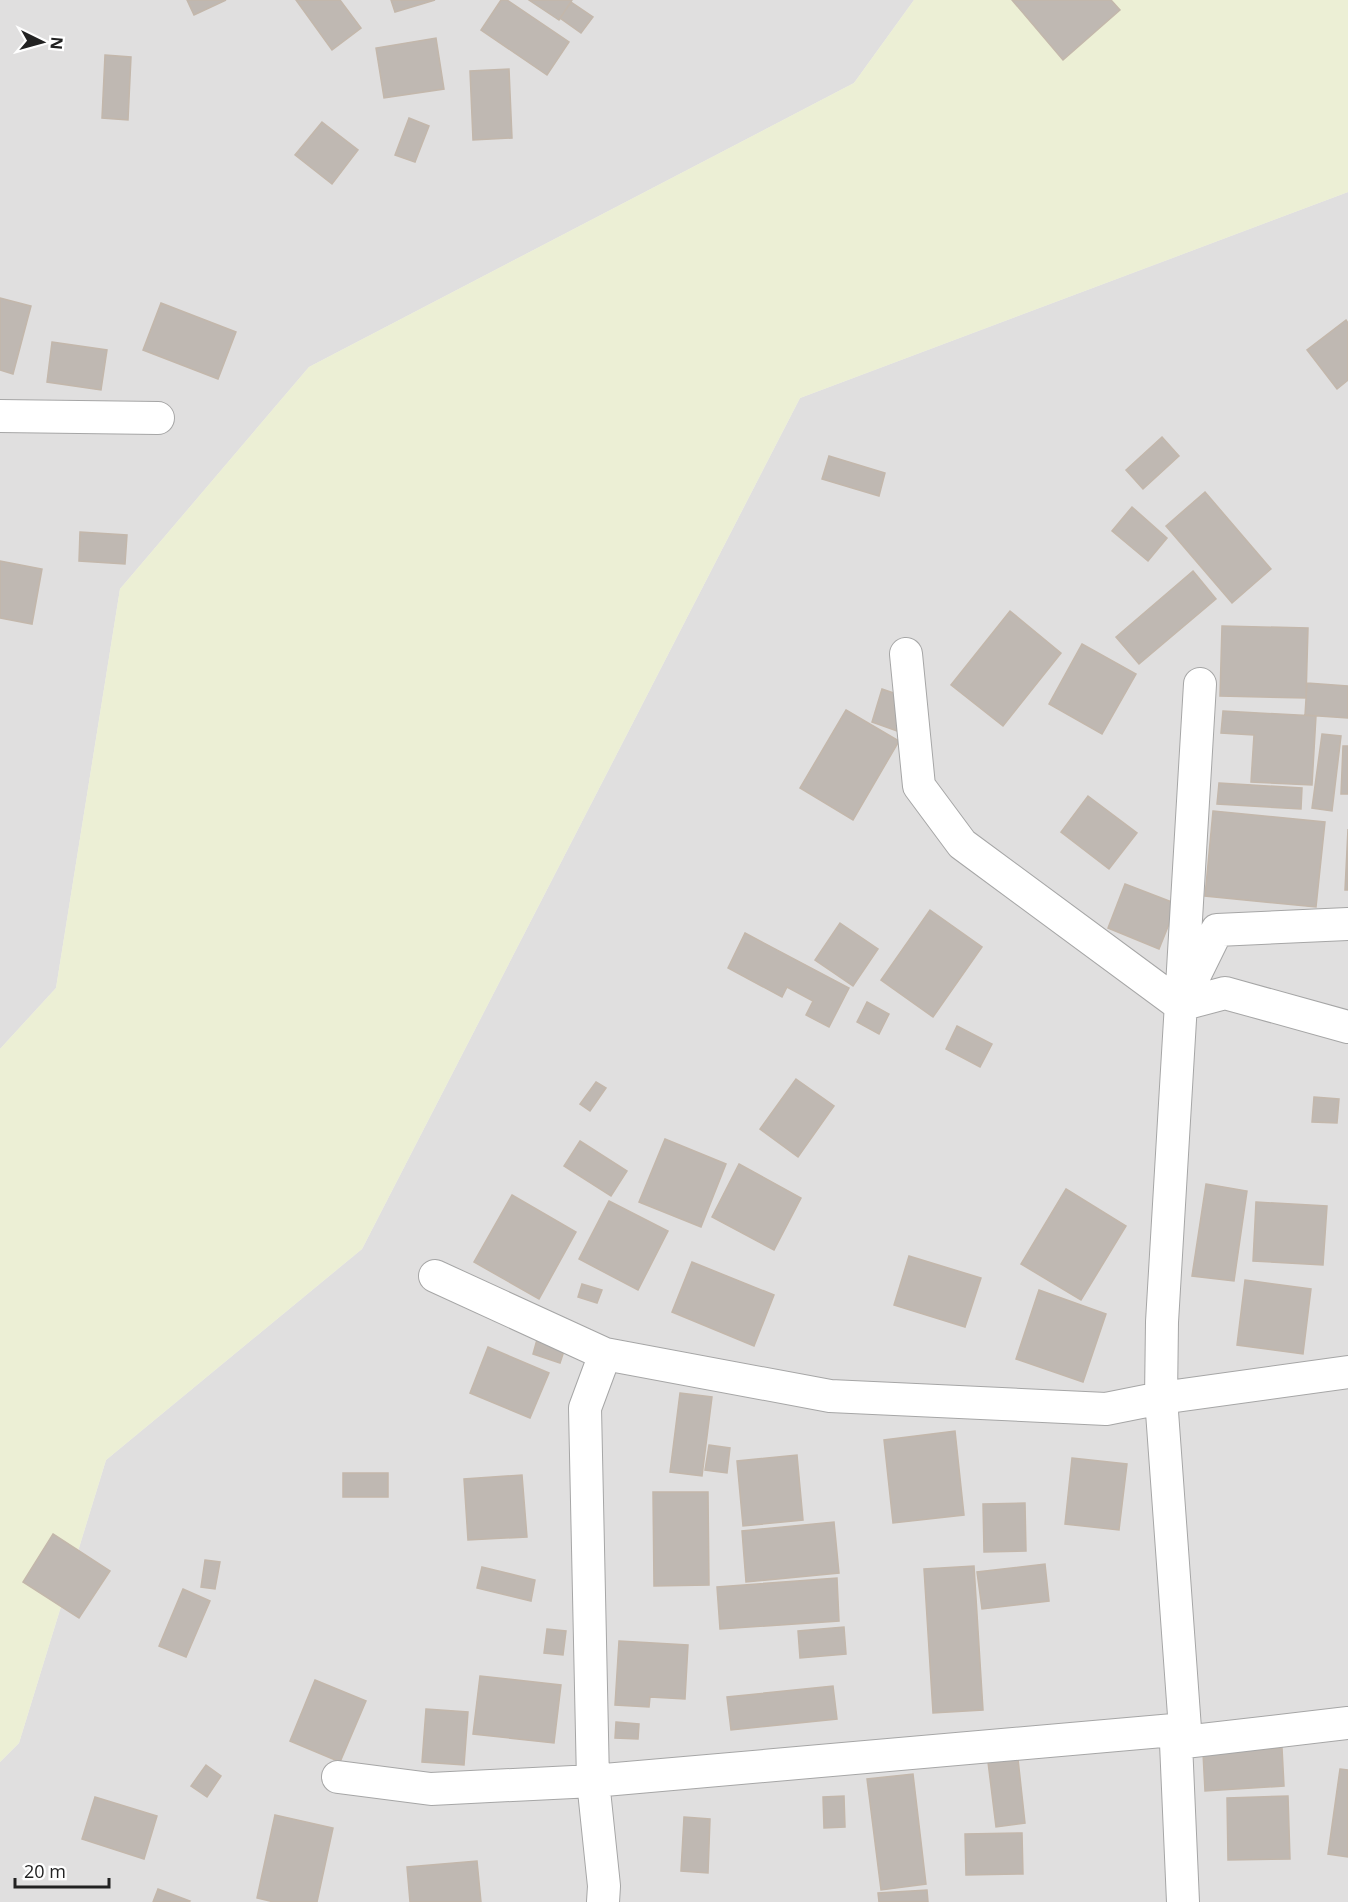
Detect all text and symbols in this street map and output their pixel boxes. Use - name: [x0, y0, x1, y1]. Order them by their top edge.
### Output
- north arrow: [12, 12, 72, 72]
- text: N: [45, 36, 68, 51]
- scale bar: [15, 1851, 110, 1889]
- text: 20 m: [24, 1859, 66, 1883]

